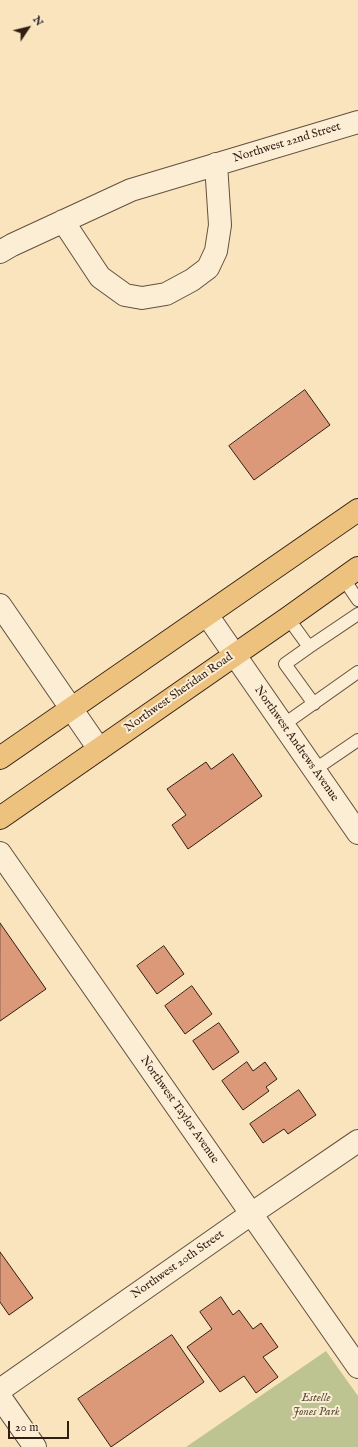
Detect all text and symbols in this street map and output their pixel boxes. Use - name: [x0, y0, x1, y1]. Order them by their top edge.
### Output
- north arrow: [8, 8, 48, 48]
- text: N: [29, 13, 46, 29]
- street label: Northwest 22nd Street: [231, 120, 343, 166]
- street label: Northwest Sheridan Road: [122, 650, 236, 736]
- street label: Northwest Andrews Avenue: [251, 683, 341, 805]
- street label: Northwest Taylor Avenue: [137, 1054, 221, 1166]
- street label: Northwest 20th Street: [129, 1228, 227, 1302]
- park label: Estelle Jones Park: [292, 1392, 340, 1420]
- scale bar: [10, 1413, 71, 1439]
- text: 20 m: [15, 1420, 38, 1435]

